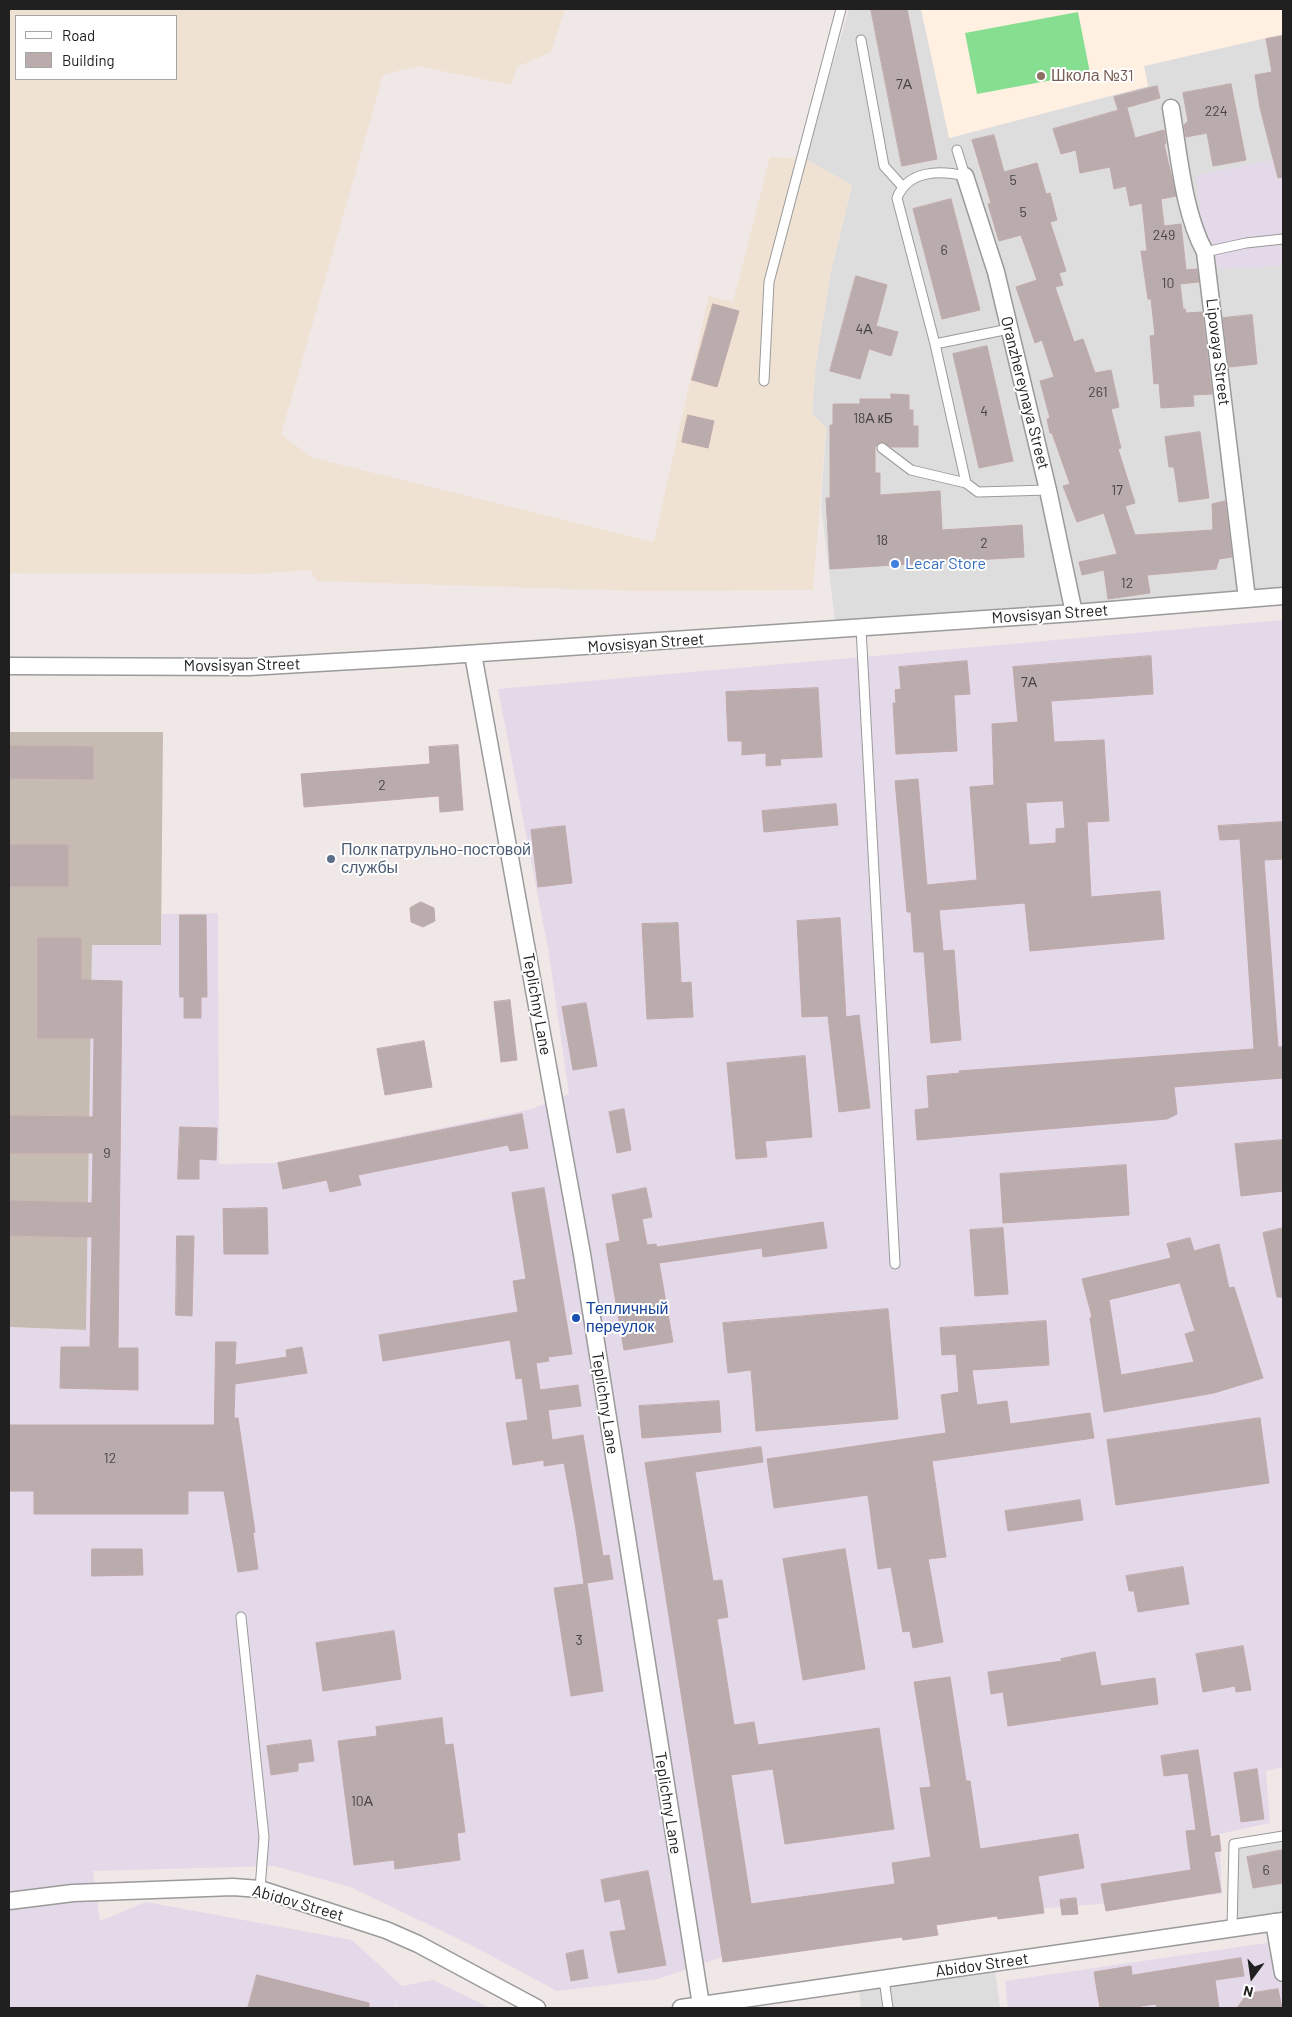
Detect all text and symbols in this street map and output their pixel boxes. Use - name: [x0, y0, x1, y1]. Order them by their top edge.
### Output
- legend: [15, 15, 178, 80]
- text: Road: [62, 26, 95, 44]
- text: Building: [62, 51, 115, 69]
- place label: Школа №31: [1051, 66, 1134, 86]
- marker: Школа №31: [1035, 70, 1047, 82]
- house number: 7А: [896, 76, 912, 92]
- house number: 224: [1205, 103, 1227, 119]
- house number: 5: [1009, 172, 1017, 188]
- house number: 5: [1019, 204, 1027, 220]
- house number: 249: [1153, 227, 1175, 243]
- house number: 6: [940, 242, 948, 258]
- house number: 10: [1162, 275, 1174, 291]
- street label: Lipovaya Street: [1202, 297, 1234, 407]
- street label: Oranzhereynaya Street: [997, 314, 1053, 472]
- house number: 4А: [855, 321, 873, 337]
- house number: 261: [1088, 384, 1108, 400]
- house number: 4: [980, 403, 988, 419]
- house number: 18А кБ: [853, 410, 893, 426]
- house number: 17: [1111, 482, 1123, 498]
- house number: 18: [876, 532, 888, 548]
- house number: 2: [980, 535, 988, 551]
- place label: Lecar Store: [905, 554, 986, 574]
- marker: Lecar Store: [889, 558, 901, 570]
- house number: 12: [1121, 575, 1133, 591]
- street label: Movsisyan Street: [991, 600, 1109, 628]
- street label: Movsisyan Street: [587, 629, 705, 657]
- street label: Movsisyan Street: [183, 654, 301, 676]
- house number: 7А: [1021, 674, 1037, 690]
- house number: 2: [378, 777, 386, 793]
- place label: Полк патрульно-постовой службы: [341, 840, 531, 878]
- marker: Полк патрульно-постовой службы: [325, 853, 337, 865]
- street label: Teplichny Lane: [519, 951, 555, 1057]
- house number: 9: [103, 1145, 111, 1161]
- place label: Тепличный переулок: [586, 1299, 668, 1337]
- marker: Тепличный переулок: [570, 1312, 582, 1324]
- street label: Teplichny Lane: [587, 1350, 623, 1456]
- house number: 12: [104, 1450, 116, 1466]
- house number: 3: [575, 1632, 583, 1648]
- street label: Teplichny Lane: [650, 1750, 686, 1856]
- house number: 10А: [351, 1793, 373, 1809]
- house number: 6: [1262, 1862, 1270, 1878]
- street label: Abidov Street: [250, 1881, 346, 1925]
- street label: Abidov Street: [934, 1949, 1030, 1981]
- north arrow: [1227, 1952, 1277, 2002]
- text: N: [1242, 1983, 1255, 2001]

